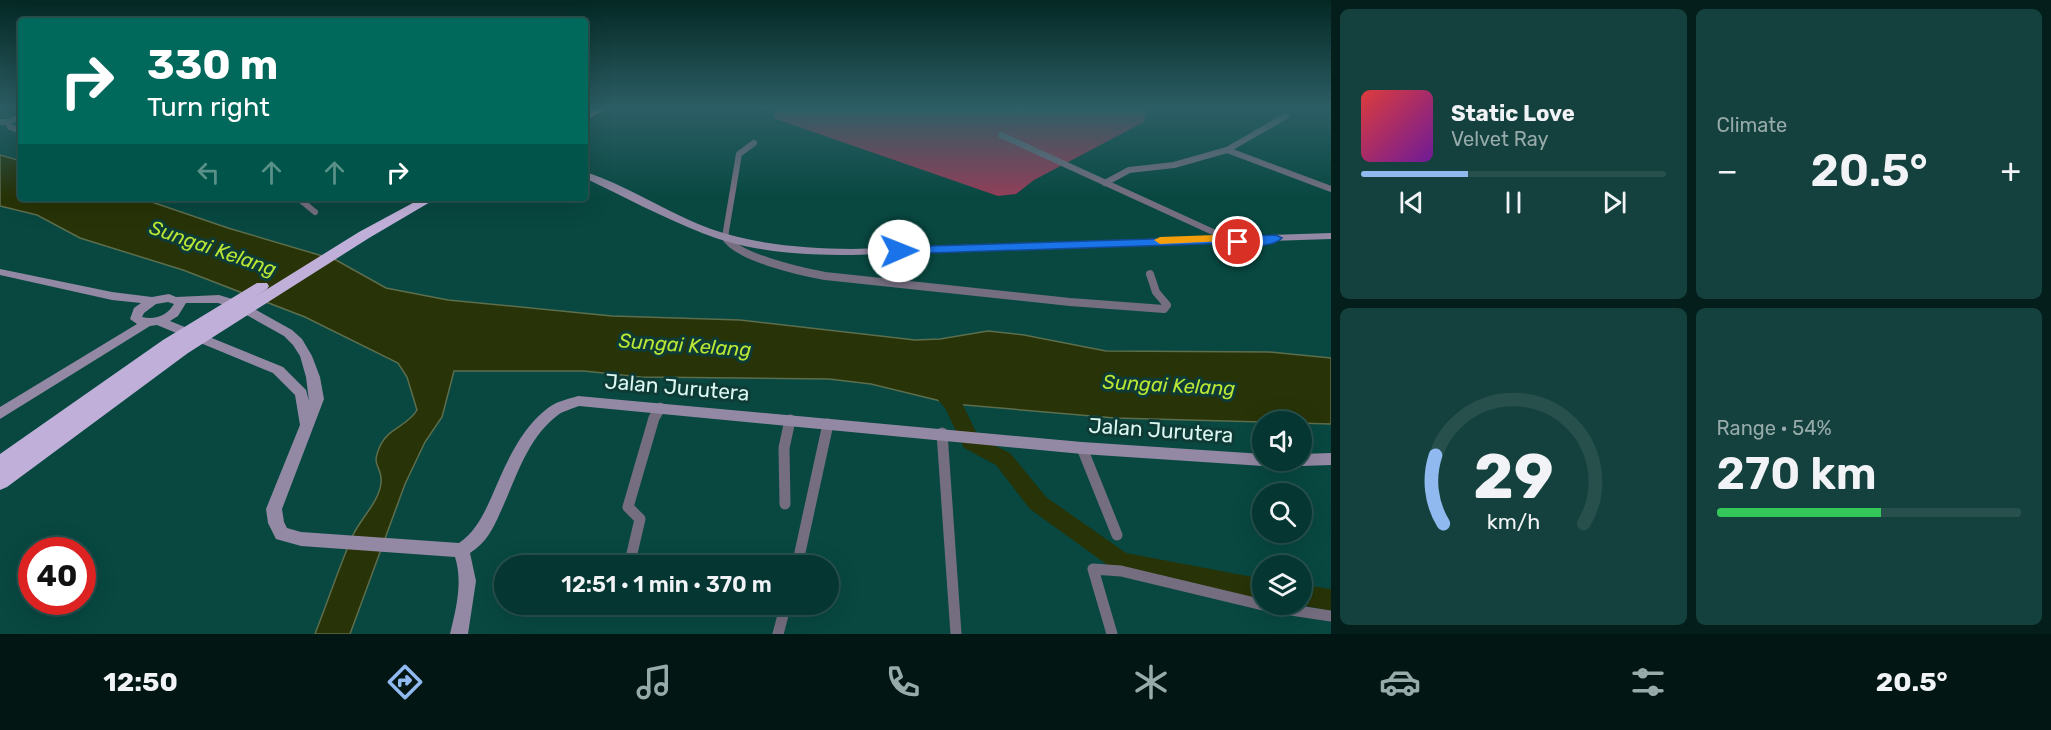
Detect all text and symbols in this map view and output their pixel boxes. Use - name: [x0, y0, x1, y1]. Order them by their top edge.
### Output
- text: 330 m: [147, 40, 278, 90]
- icon: right: [48, 42, 126, 120]
- text: Turn right: [147, 91, 270, 123]
- text: Static Love: [1451, 100, 1575, 127]
- text: Climate: [1717, 113, 1787, 137]
- text: Velvet Ray: [1451, 127, 1549, 151]
- text: 20.5°: [1811, 144, 1928, 197]
- text: −: [1717, 151, 1738, 190]
- text: +: [2000, 151, 2021, 190]
- icon: left: [192, 156, 225, 189]
- icon: ahead: [255, 156, 288, 189]
- icon: ahead: [318, 156, 351, 189]
- icon: right: [381, 156, 414, 189]
- icon: previous: [1395, 186, 1428, 219]
- icon: pause: [1497, 186, 1530, 219]
- icon: next: [1598, 186, 1631, 219]
- water label: Sungai Kelang: [146, 215, 280, 281]
- pin: [1212, 216, 1263, 267]
- position arrow: [867, 219, 931, 283]
- icon: arrive: [1221, 225, 1254, 258]
- water label: Sungai Kelang: [618, 328, 752, 362]
- street label: Jalan Jurutera: [604, 368, 750, 406]
- water label: Sungai Kelang: [1102, 370, 1236, 400]
- map controls: [1252, 411, 1312, 615]
- button: sound: [1252, 411, 1312, 471]
- street label: Jalan Jurutera: [1088, 412, 1234, 448]
- text: Range · 54%: [1717, 416, 1832, 440]
- text: 29: [1473, 440, 1554, 514]
- text: 270 km: [1717, 447, 1877, 500]
- button: search: [1252, 483, 1312, 543]
- text: km/h: [1486, 509, 1540, 534]
- speed limit sign: 40: [18, 537, 96, 615]
- button: layers: [1252, 555, 1312, 615]
- text: 12:51 · 1 min · 370 m: [561, 571, 772, 598]
- icon: directions: [384, 661, 426, 703]
- icon: music: [633, 661, 675, 703]
- icon: phone: [882, 661, 924, 703]
- icon: climate: [1130, 661, 1172, 703]
- icon: car: [1379, 661, 1421, 703]
- icon: filters: [1627, 661, 1669, 703]
- text: 12:50: [103, 666, 178, 698]
- text: 20.5°: [1876, 666, 1948, 698]

